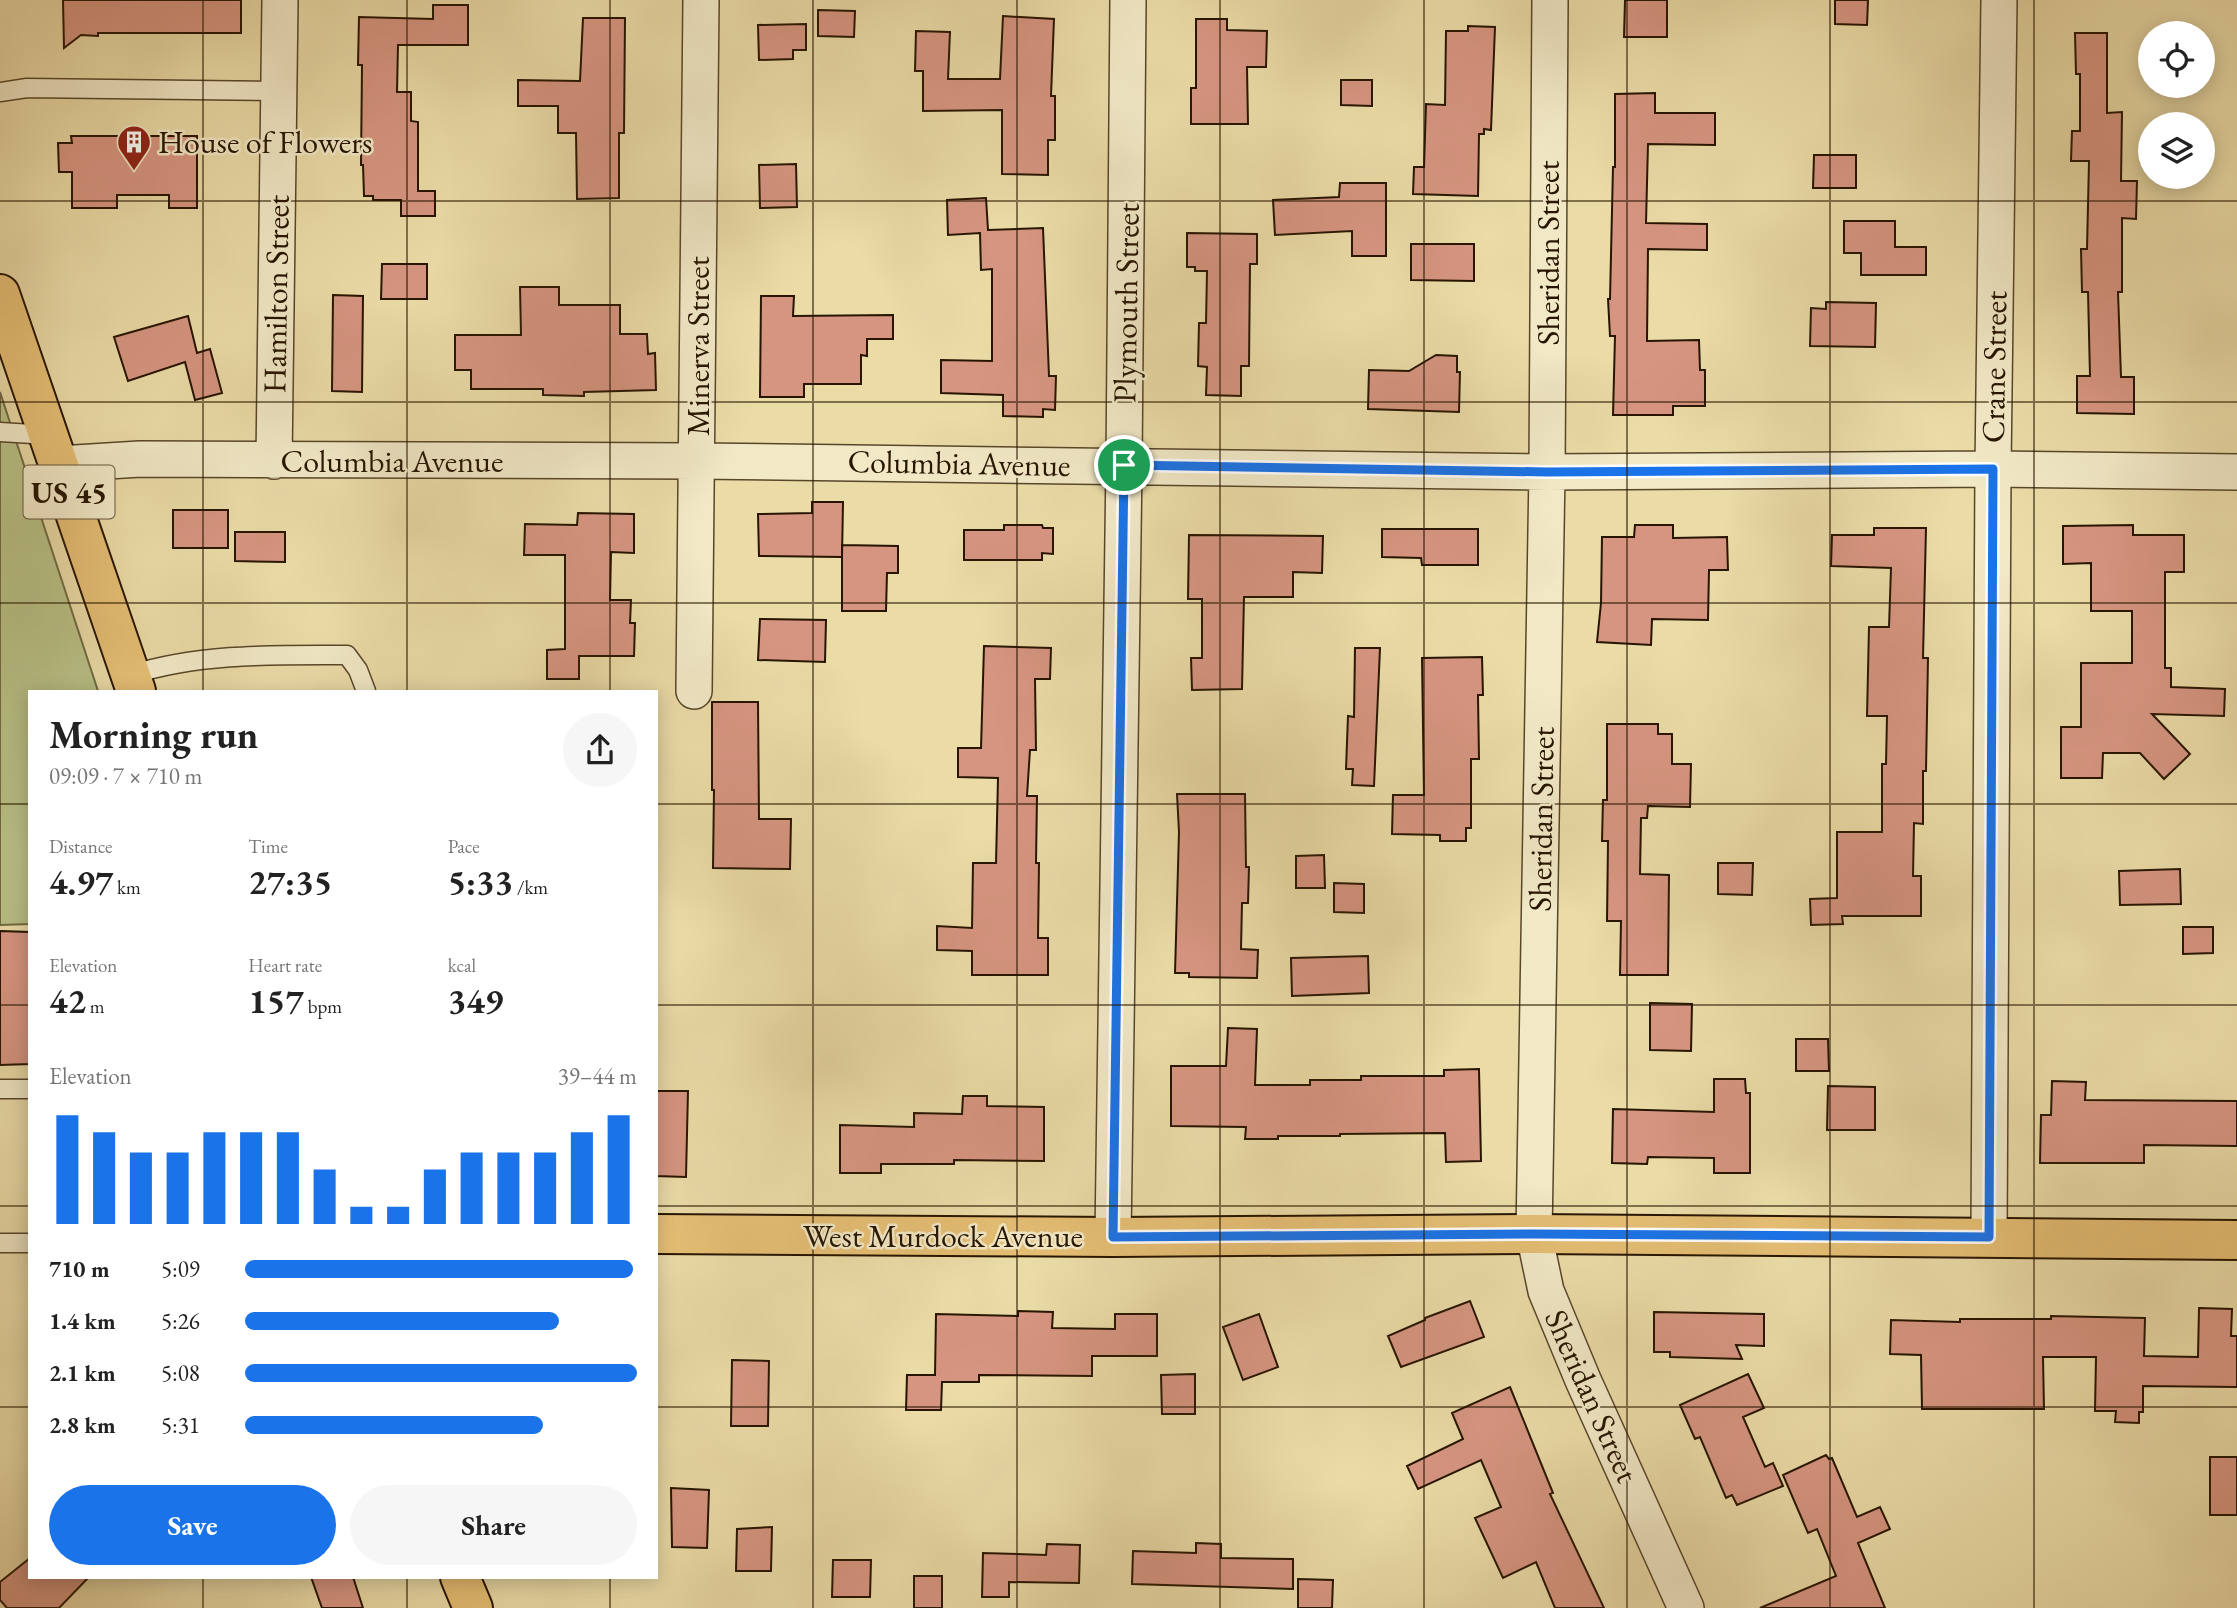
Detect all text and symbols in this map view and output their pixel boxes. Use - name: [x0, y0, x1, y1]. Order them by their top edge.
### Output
- map controls: [2138, 21, 2215, 189]
- button: locate: [2138, 21, 2215, 98]
- button: layers: [2138, 112, 2215, 189]
- place label: House of Flowers: [158, 121, 372, 163]
- building icon: House of Flowers: [115, 123, 153, 172]
- street label: Sheridan Street: [1527, 161, 1569, 345]
- street label: Hamilton Street: [253, 194, 299, 394]
- street label: Plymouth Street: [1103, 203, 1149, 403]
- street label: Minerva Street: [677, 256, 719, 436]
- street label: Crane Street: [1972, 291, 2016, 443]
- pin: [1094, 435, 1154, 495]
- street label: Columbia Avenue: [281, 440, 503, 482]
- street label: Columbia Avenue: [847, 440, 1071, 486]
- icon: arrive: [1105, 446, 1143, 484]
- road number: US 45: [24, 466, 114, 519]
- text: Morning run: [49, 710, 258, 759]
- button: share: [563, 713, 637, 787]
- street label: Sheridan Street: [1518, 726, 1564, 912]
- text: 09:09 · 7 × 710 m: [49, 761, 202, 791]
- text: Distance: [49, 834, 112, 859]
- text: Time: [248, 834, 288, 859]
- text: Pace: [448, 834, 480, 859]
- text: 4.97: [49, 859, 113, 904]
- text: 27:35: [248, 859, 332, 904]
- text: 5:33: [448, 859, 513, 904]
- text: km: [113, 875, 141, 900]
- text: /km: [513, 875, 548, 900]
- text: Elevation: [49, 953, 117, 978]
- text: Heart rate: [248, 953, 322, 978]
- text: kcal: [448, 953, 476, 978]
- text: 42: [49, 978, 86, 1023]
- text: 157: [248, 978, 304, 1023]
- text: 349: [448, 978, 503, 1023]
- text: m: [86, 994, 105, 1019]
- text: bpm: [304, 994, 342, 1019]
- text: Elevation: [49, 1061, 132, 1091]
- text: 39–44 m: [558, 1061, 637, 1091]
- street label: West Murdock Avenue: [803, 1215, 1083, 1257]
- text: 710 m: [49, 1254, 110, 1284]
- text: 5:09: [161, 1254, 200, 1284]
- street label: Sheridan Street: [1535, 1303, 1649, 1489]
- text: 1.4 km: [49, 1306, 116, 1336]
- text: 5:26: [161, 1306, 200, 1336]
- text: 2.1 km: [49, 1358, 116, 1388]
- text: 5:08: [161, 1358, 200, 1388]
- text: 2.8 km: [49, 1410, 116, 1440]
- text: 5:31: [161, 1410, 200, 1440]
- button: Save: [49, 1485, 336, 1565]
- button: Share: [350, 1485, 637, 1565]

